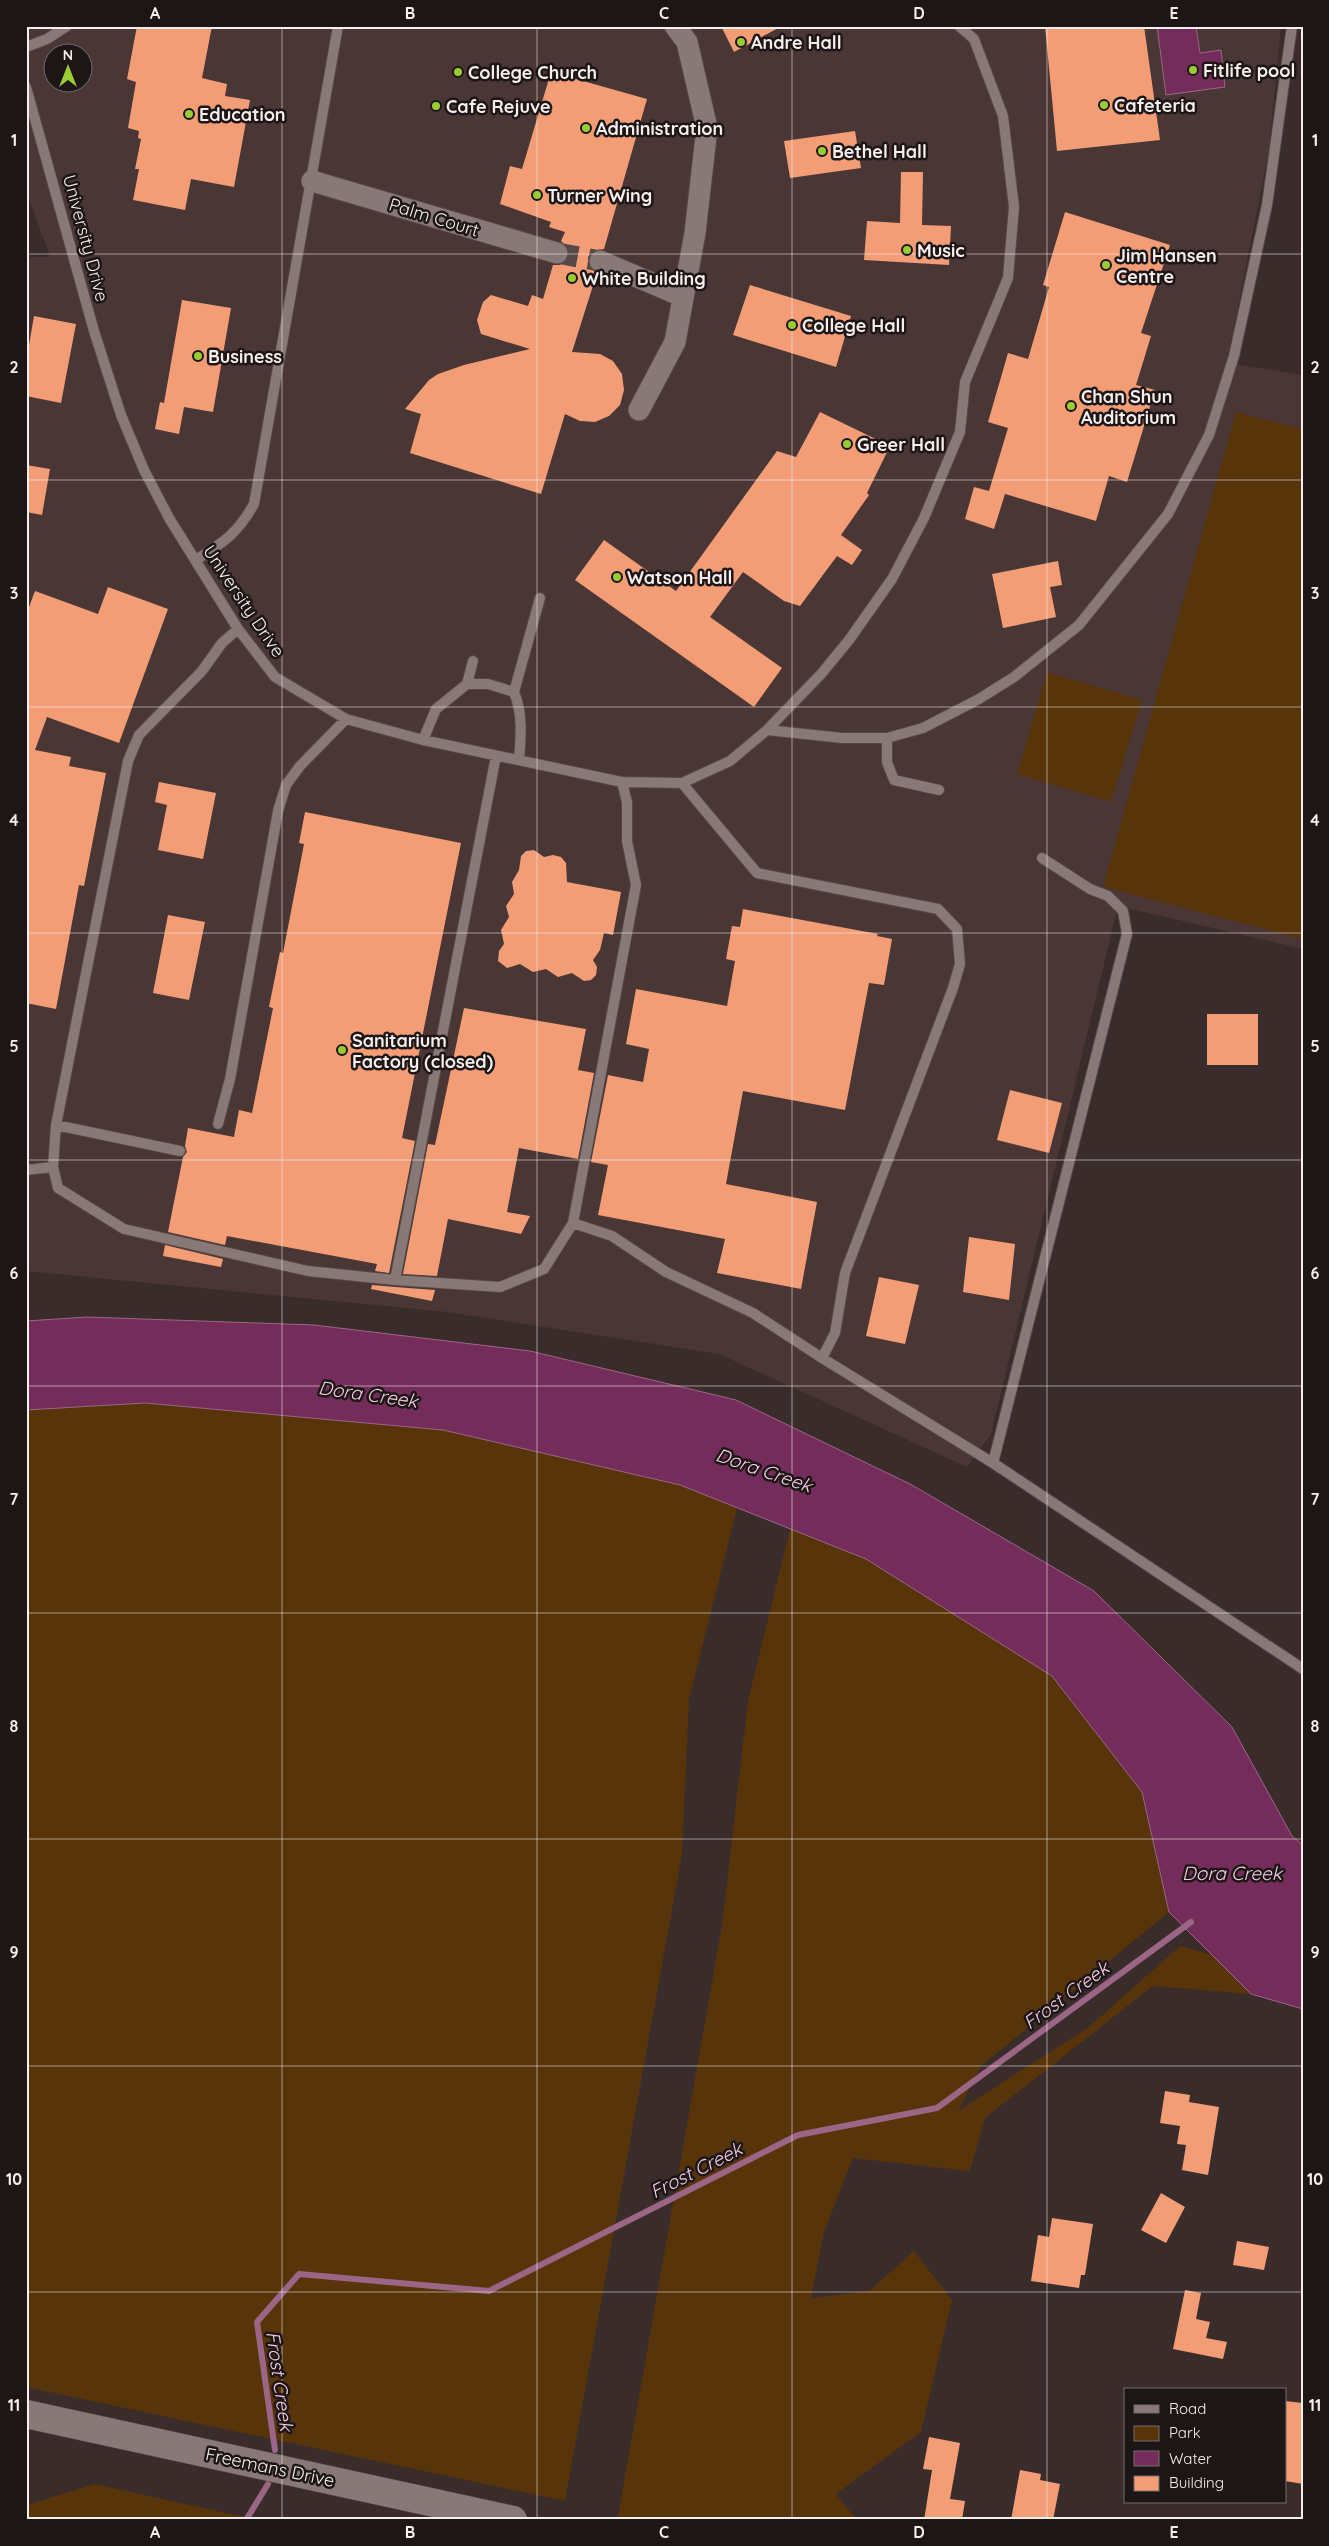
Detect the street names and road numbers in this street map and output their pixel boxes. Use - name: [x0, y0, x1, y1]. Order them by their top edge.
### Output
- street label: University Drive: [58, 172, 114, 304]
- street label: Palm Court: [386, 192, 482, 242]
- street label: University Drive: [198, 540, 290, 662]
- street label: Freemans Drive: [203, 2442, 337, 2492]

